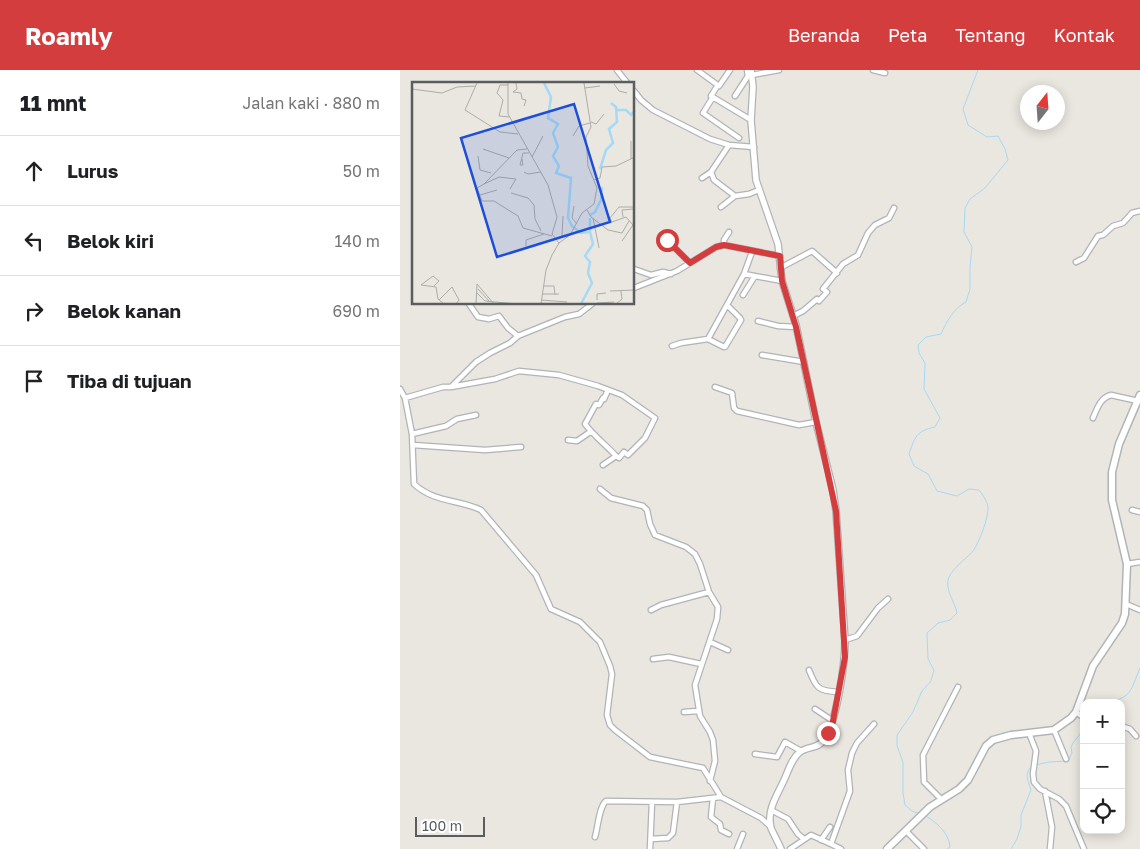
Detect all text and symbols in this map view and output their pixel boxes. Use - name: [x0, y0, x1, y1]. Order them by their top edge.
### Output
- text: Roamly: [25, 21, 113, 50]
- text: Beranda: [788, 24, 860, 46]
- text: Peta: [888, 24, 927, 46]
- text: Tentang: [955, 24, 1026, 46]
- text: Kontak: [1054, 24, 1115, 46]
- inset map: [412, 82, 635, 305]
- north arrow: [1020, 85, 1065, 130]
- text: 11 mnt: [20, 90, 86, 116]
- text: Jalan kaki · 880 m: [242, 93, 380, 113]
- icon: ahead: [20, 157, 48, 185]
- text: Lurus: [67, 159, 118, 182]
- text: 50 m: [343, 161, 380, 181]
- icon: left: [20, 227, 48, 255]
- text: Belok kiri: [67, 229, 154, 252]
- route start: [656, 229, 679, 252]
- text: 140 m: [334, 231, 380, 251]
- icon: right: [20, 297, 48, 325]
- text: Belok kanan: [67, 299, 181, 322]
- text: 690 m: [333, 301, 380, 321]
- icon: arrive: [20, 367, 48, 395]
- text: Tiba di tujuan: [67, 369, 192, 392]
- map controls: [1080, 699, 1125, 834]
- button: +: [1080, 699, 1125, 744]
- route end: [817, 722, 840, 745]
- button: −: [1080, 744, 1125, 789]
- button: locate: [1080, 789, 1125, 834]
- scale bar: [415, 814, 485, 837]
- text: 100 m: [422, 817, 462, 834]

